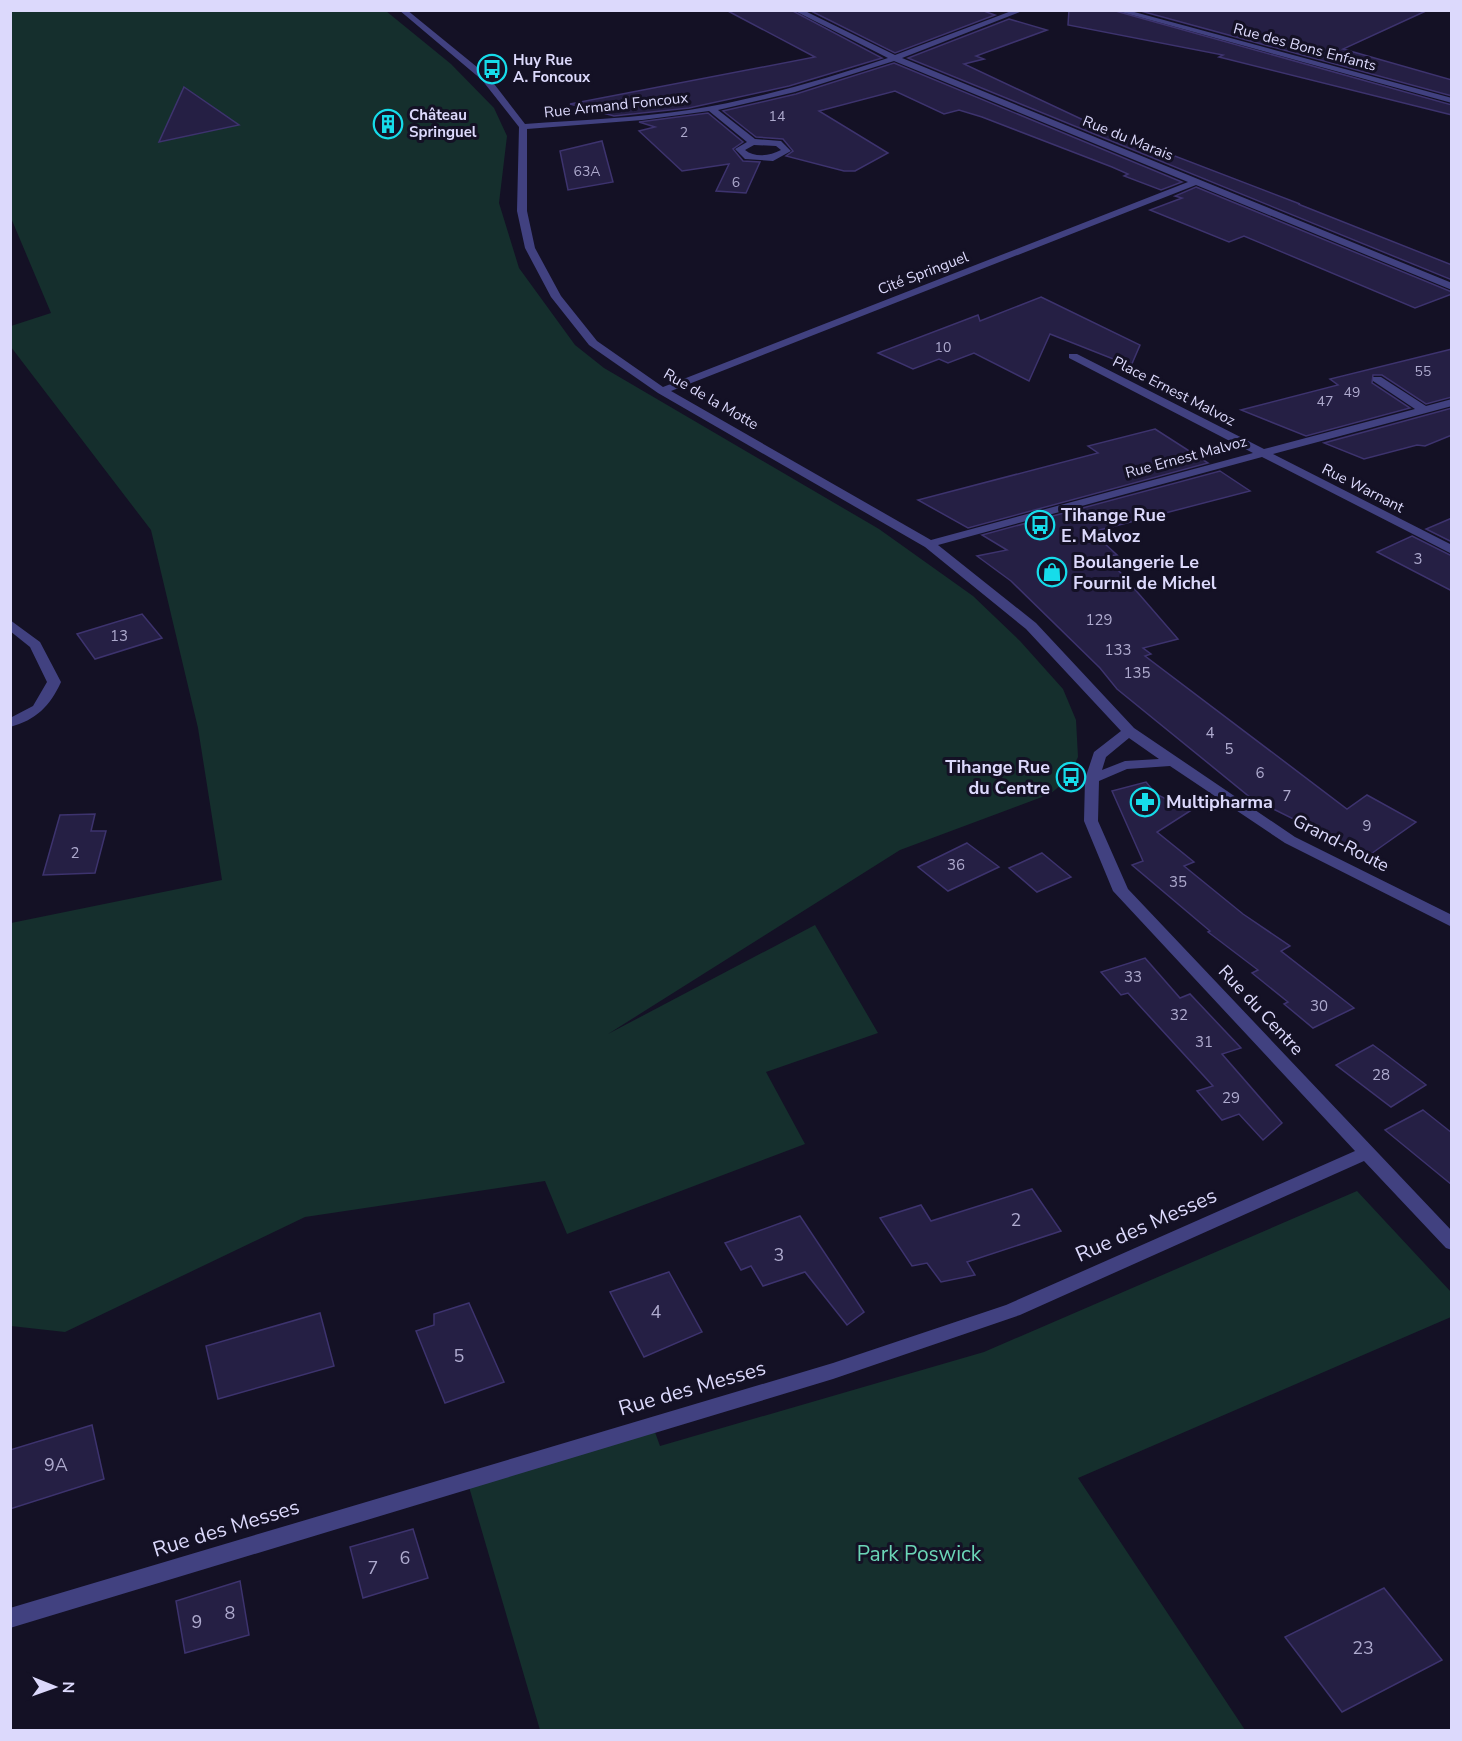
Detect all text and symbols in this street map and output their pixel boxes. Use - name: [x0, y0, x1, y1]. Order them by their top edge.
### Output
- street label: Rue des Bons Enfants: [1231, 18, 1379, 76]
- place label: Huy Rue A. Foncoux: [513, 50, 591, 87]
- bus stop icon: Huy Rue A. Foncoux: [476, 53, 508, 85]
- street label: Rue Armand Foncoux: [543, 87, 689, 123]
- place label: Château Springuel: [409, 105, 477, 142]
- house number: 14: [769, 107, 785, 126]
- building icon: Château Springuel: [372, 108, 404, 140]
- street label: Rue du Marais: [1080, 111, 1176, 165]
- house number: 2: [680, 123, 688, 142]
- house number: 63A: [573, 162, 601, 181]
- house number: 6: [732, 173, 740, 192]
- street label: Cité Springuel: [875, 246, 972, 299]
- house number: 10: [935, 338, 951, 357]
- street label: Place Ernest Malvoz: [1109, 351, 1239, 431]
- house number: 55: [1415, 362, 1431, 381]
- street label: Rue de la Motte: [660, 364, 762, 434]
- house number: 49: [1344, 383, 1360, 402]
- house number: 47: [1317, 392, 1333, 411]
- street label: Rue Ernest Malvoz: [1123, 431, 1249, 483]
- street label: Rue Warnant: [1319, 459, 1408, 518]
- place label: Tihange Rue E. Malvoz: [1061, 503, 1166, 548]
- bus stop icon: Tihange Rue E. Malvoz: [1024, 509, 1056, 541]
- house number: 3: [1413, 549, 1423, 569]
- place label: Boulangerie Le Fournil de Michel: [1073, 550, 1217, 595]
- shop icon: Boulangerie Le Fournil de Michel: [1036, 556, 1068, 588]
- house number: 129: [1085, 610, 1113, 630]
- house number: 13: [110, 626, 128, 646]
- house number: 133: [1104, 640, 1132, 660]
- house number: 135: [1123, 663, 1151, 683]
- house number: 4: [1205, 723, 1215, 743]
- house number: 5: [1224, 739, 1234, 759]
- place label: Tihange Rue du Centre: [945, 755, 1050, 800]
- bus stop icon: Tihange Rue du Centre: [1055, 761, 1087, 793]
- house number: 6: [1255, 763, 1265, 783]
- pharmacy icon: Multipharma: [1129, 786, 1161, 818]
- house number: 7: [1282, 786, 1292, 806]
- place label: Multipharma: [1166, 790, 1273, 814]
- street label: Grand-Route: [1289, 808, 1393, 878]
- house number: 9: [1362, 816, 1372, 836]
- house number: 2: [70, 843, 80, 863]
- house number: 36: [947, 855, 965, 875]
- house number: 35: [1169, 872, 1187, 892]
- street label: Rue du Centre: [1213, 960, 1309, 1060]
- house number: 33: [1124, 967, 1142, 987]
- house number: 30: [1310, 996, 1328, 1016]
- house number: 32: [1170, 1005, 1188, 1025]
- house number: 31: [1195, 1032, 1213, 1052]
- house number: 28: [1372, 1065, 1390, 1085]
- house number: 29: [1222, 1088, 1240, 1108]
- street label: Rue des Messes: [1071, 1181, 1221, 1269]
- house number: 2: [1011, 1208, 1021, 1232]
- house number: 3: [774, 1243, 784, 1267]
- house number: 4: [651, 1300, 662, 1324]
- house number: 5: [454, 1344, 464, 1368]
- street label: Rue des Messes: [615, 1354, 769, 1422]
- house number: 9A: [44, 1453, 68, 1477]
- street label: Rue des Messes: [149, 1492, 303, 1564]
- park label: Park Poswick: [857, 1540, 982, 1568]
- house number: 6: [400, 1546, 410, 1570]
- house number: 7: [368, 1556, 378, 1580]
- house number: 8: [225, 1601, 235, 1625]
- house number: 9: [192, 1610, 202, 1634]
- house number: 23: [1352, 1636, 1374, 1660]
- north arrow: [24, 1657, 84, 1717]
- text: N: [57, 1681, 79, 1693]

